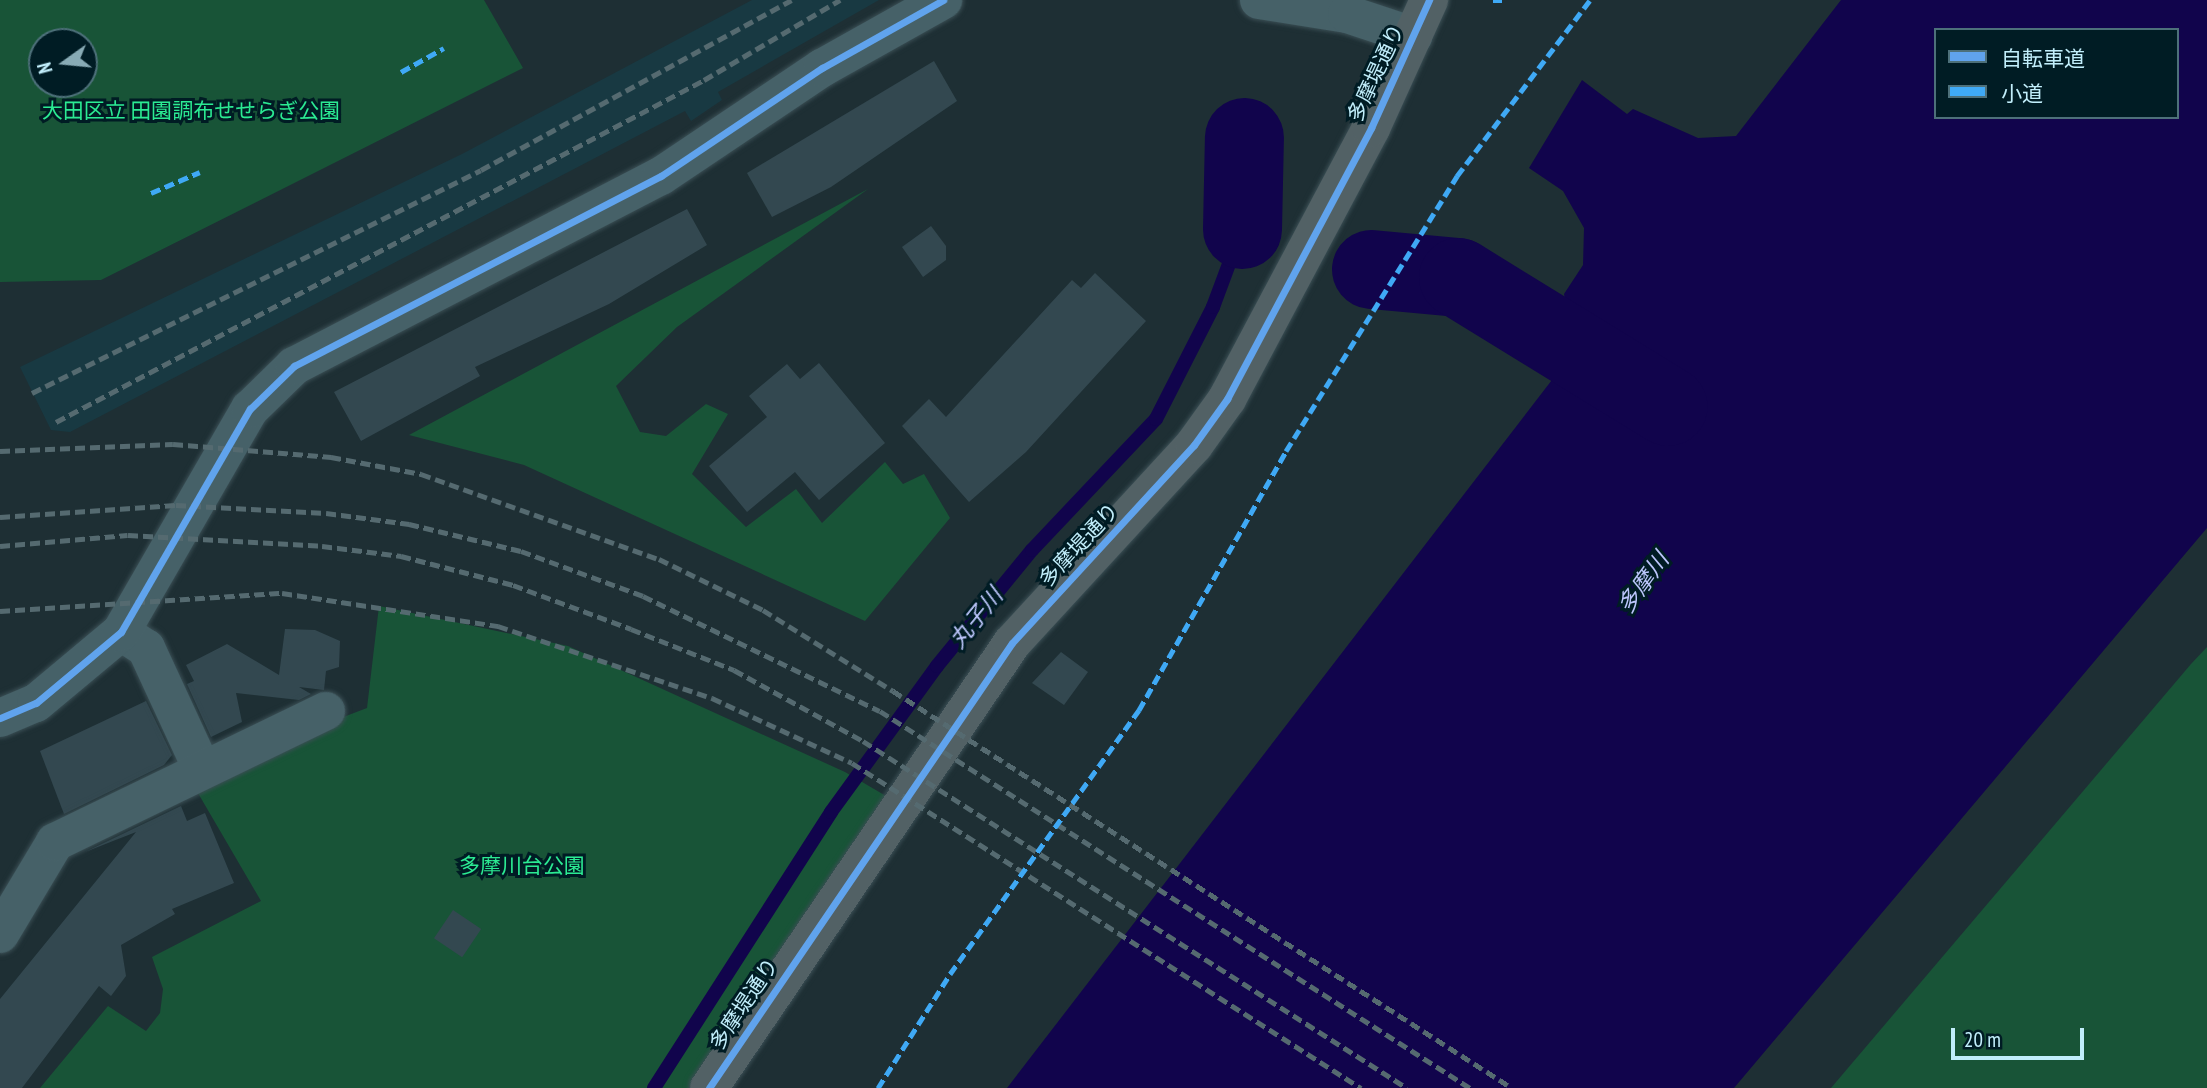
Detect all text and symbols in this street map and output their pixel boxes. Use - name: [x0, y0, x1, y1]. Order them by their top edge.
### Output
- street label: 多摩堤通り: [1342, 20, 1410, 126]
- north arrow: [28, 28, 98, 98]
- legend: [1934, 28, 2179, 119]
- text: 自転車道: [2001, 45, 2085, 72]
- text: N: [32, 60, 58, 76]
- text: 小道: [2001, 80, 2043, 107]
- park label: 大田区立 田園調布せせらぎ公園: [42, 98, 340, 124]
- street label: 多摩堤通り: [1034, 498, 1124, 592]
- water label: 多摩川: [1612, 547, 1674, 619]
- water label: 丸子川: [944, 583, 1008, 653]
- park label: 多摩川台公園: [459, 853, 585, 879]
- street label: 多摩堤通り: [704, 953, 784, 1055]
- scale bar: [1955, 1014, 2088, 1058]
- text: 20 m: [1964, 1026, 2001, 1053]

